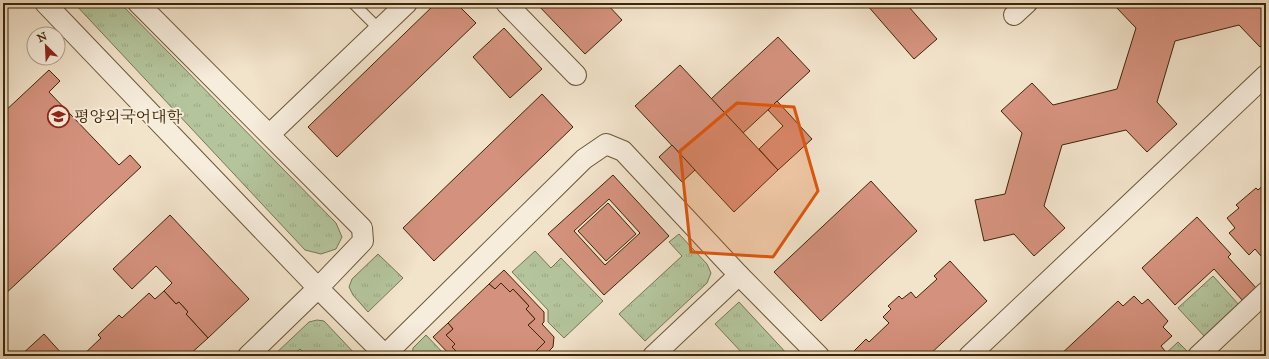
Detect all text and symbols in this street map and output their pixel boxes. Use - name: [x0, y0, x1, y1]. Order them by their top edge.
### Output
- north arrow: [26, 26, 66, 66]
- text: N: [35, 29, 50, 45]
- school or university icon: 평양외국어대학: [46, 103, 72, 129]
- place label: 평양외국어대학: [74, 107, 183, 126]

